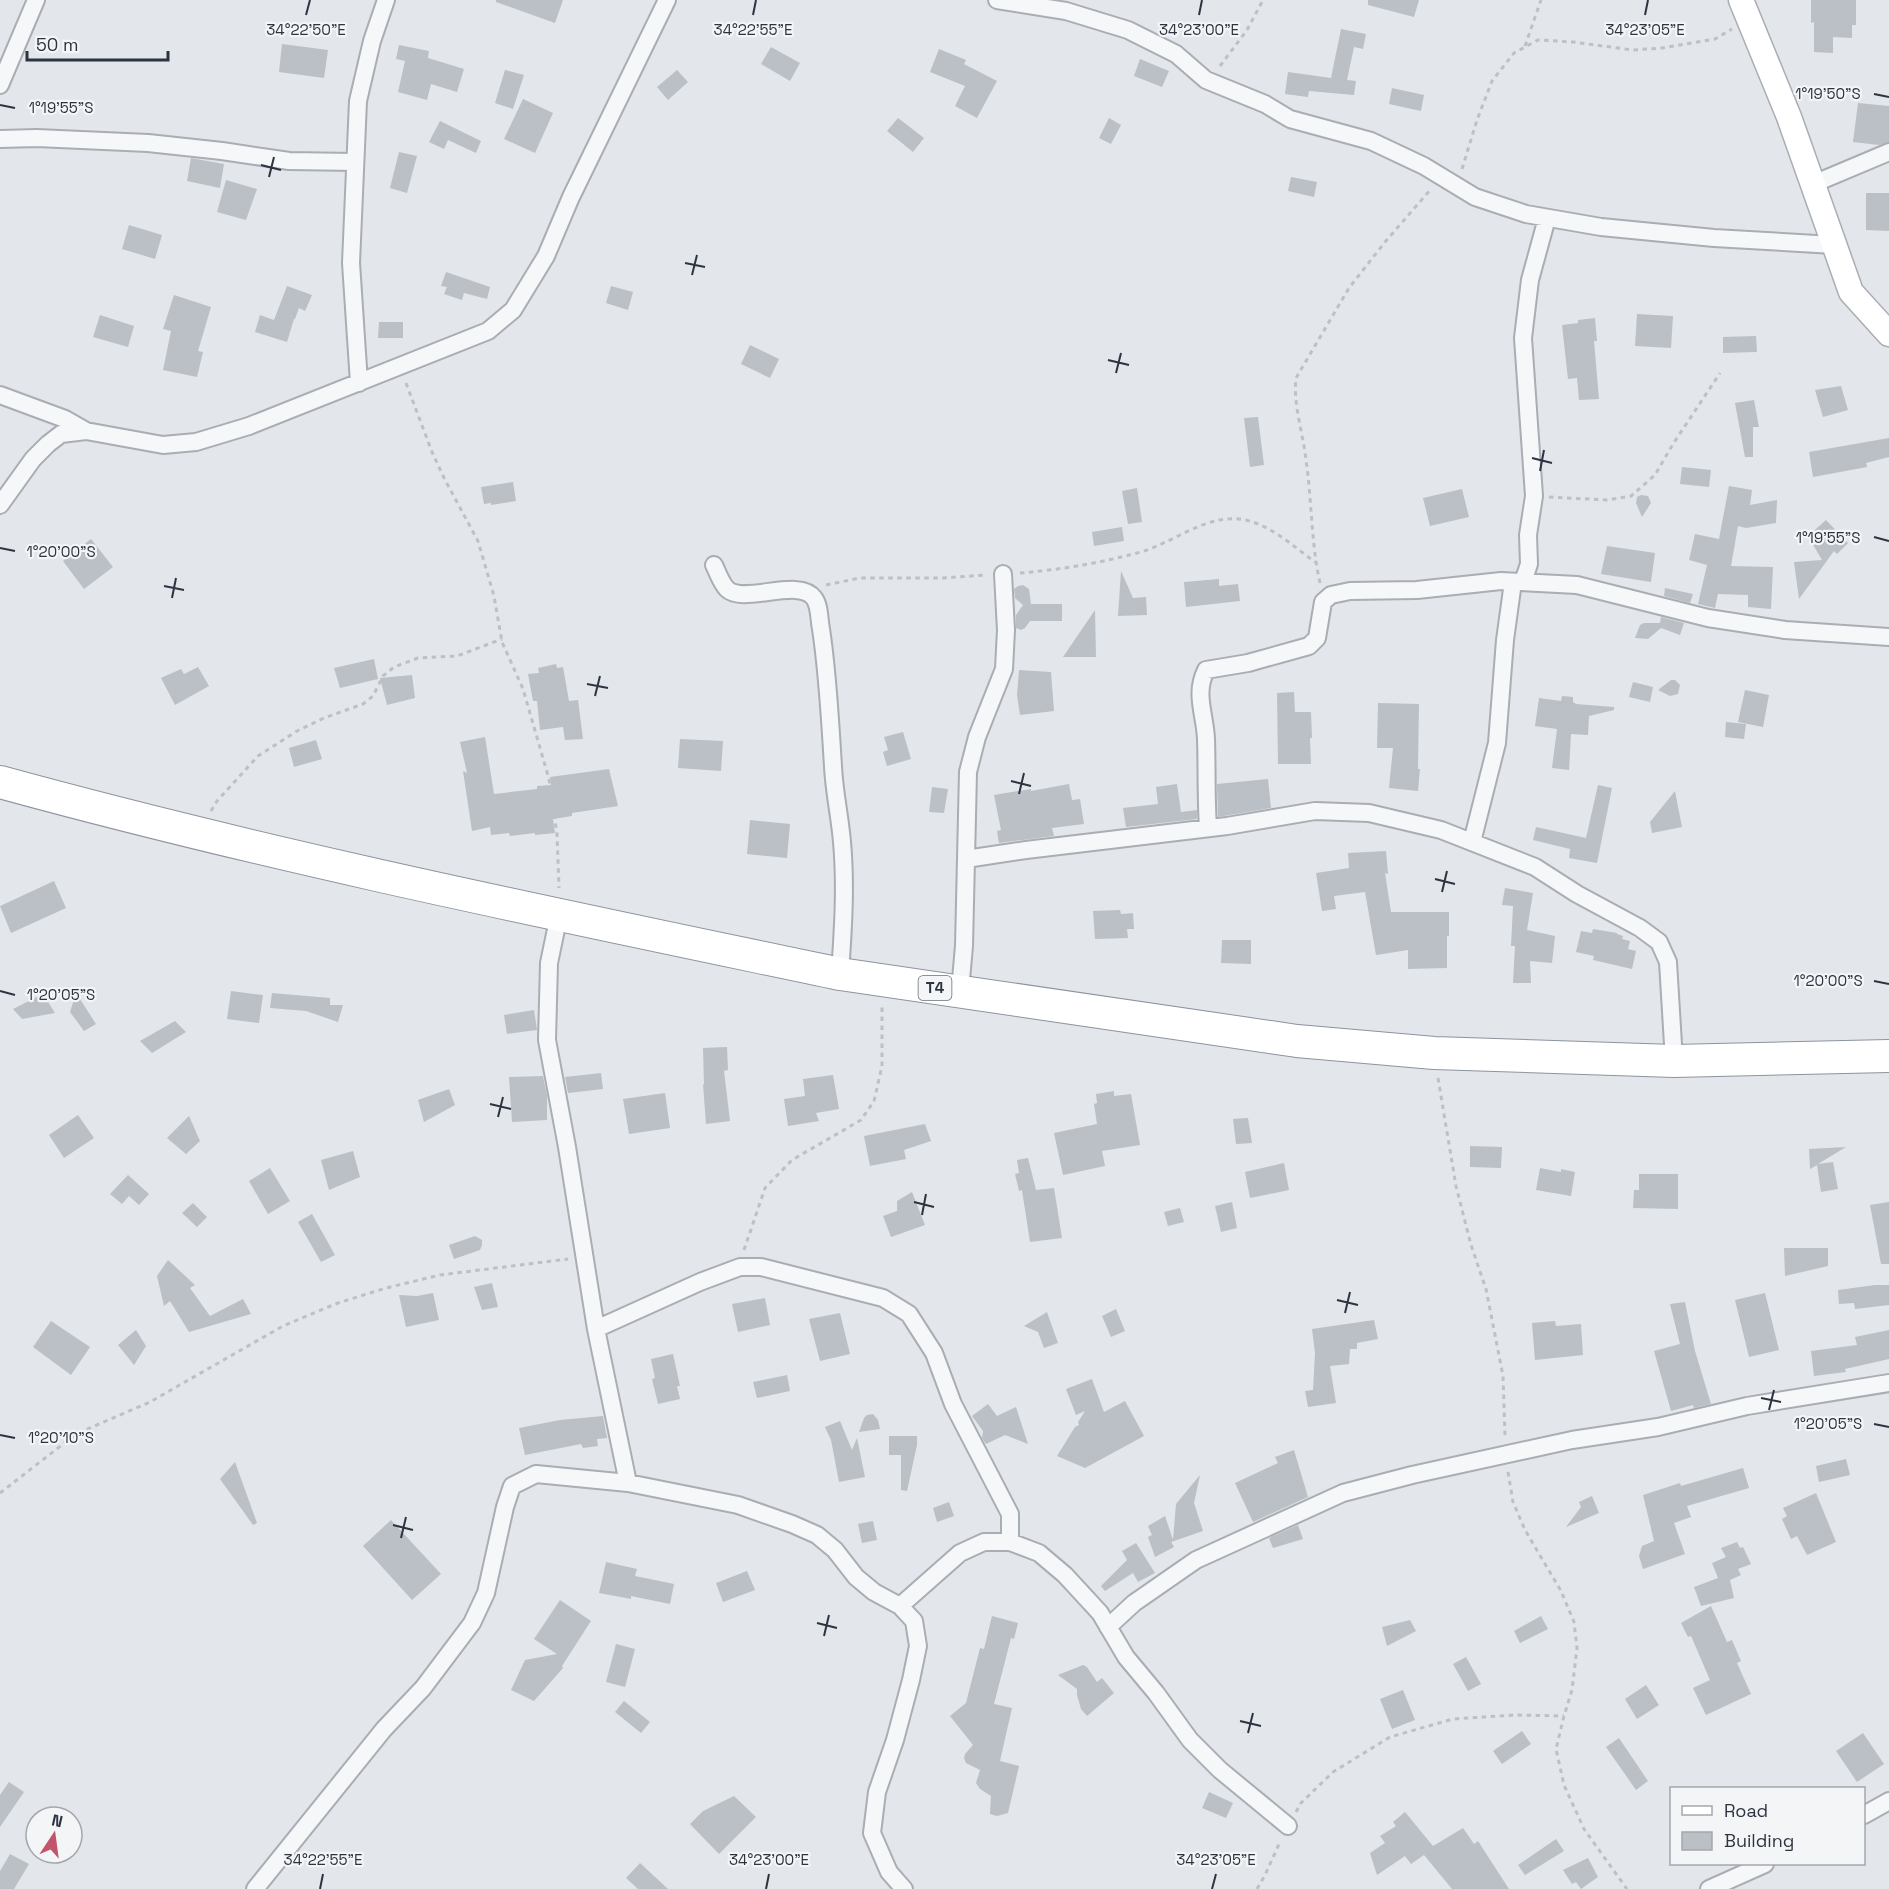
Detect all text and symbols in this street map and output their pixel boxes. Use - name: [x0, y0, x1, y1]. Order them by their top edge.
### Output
- text: 34°22'50"E: [266, 20, 346, 39]
- text: 34°22'55"E: [714, 20, 792, 39]
- text: 34°23'00"E: [1159, 20, 1239, 39]
- text: 34°23'05"E: [1605, 20, 1685, 39]
- scale bar: [27, 24, 168, 62]
- text: 50 m: [36, 33, 78, 56]
- text: 1°19'50"S: [1795, 84, 1861, 103]
- text: 1°19'55"S: [29, 98, 93, 117]
- text: 1°19'55"S: [1796, 528, 1860, 547]
- text: 1°20'00"S: [26, 542, 96, 561]
- text: 1°20'00"S: [1793, 971, 1863, 990]
- road number: T4: [918, 976, 952, 1000]
- text: 1°20'05"S: [27, 985, 95, 1004]
- text: 1°20'05"S: [1794, 1414, 1862, 1433]
- text: 1°20'10"S: [28, 1428, 94, 1447]
- legend: [1670, 1787, 1865, 1865]
- text: Road: [1724, 1799, 1768, 1822]
- north arrow: [24, 1805, 84, 1865]
- text: N: [50, 1809, 65, 1832]
- text: Building: [1724, 1829, 1794, 1852]
- text: 34°22'55"E: [284, 1850, 362, 1869]
- text: 34°23'00"E: [729, 1850, 809, 1869]
- text: 34°23'05"E: [1176, 1850, 1256, 1869]

